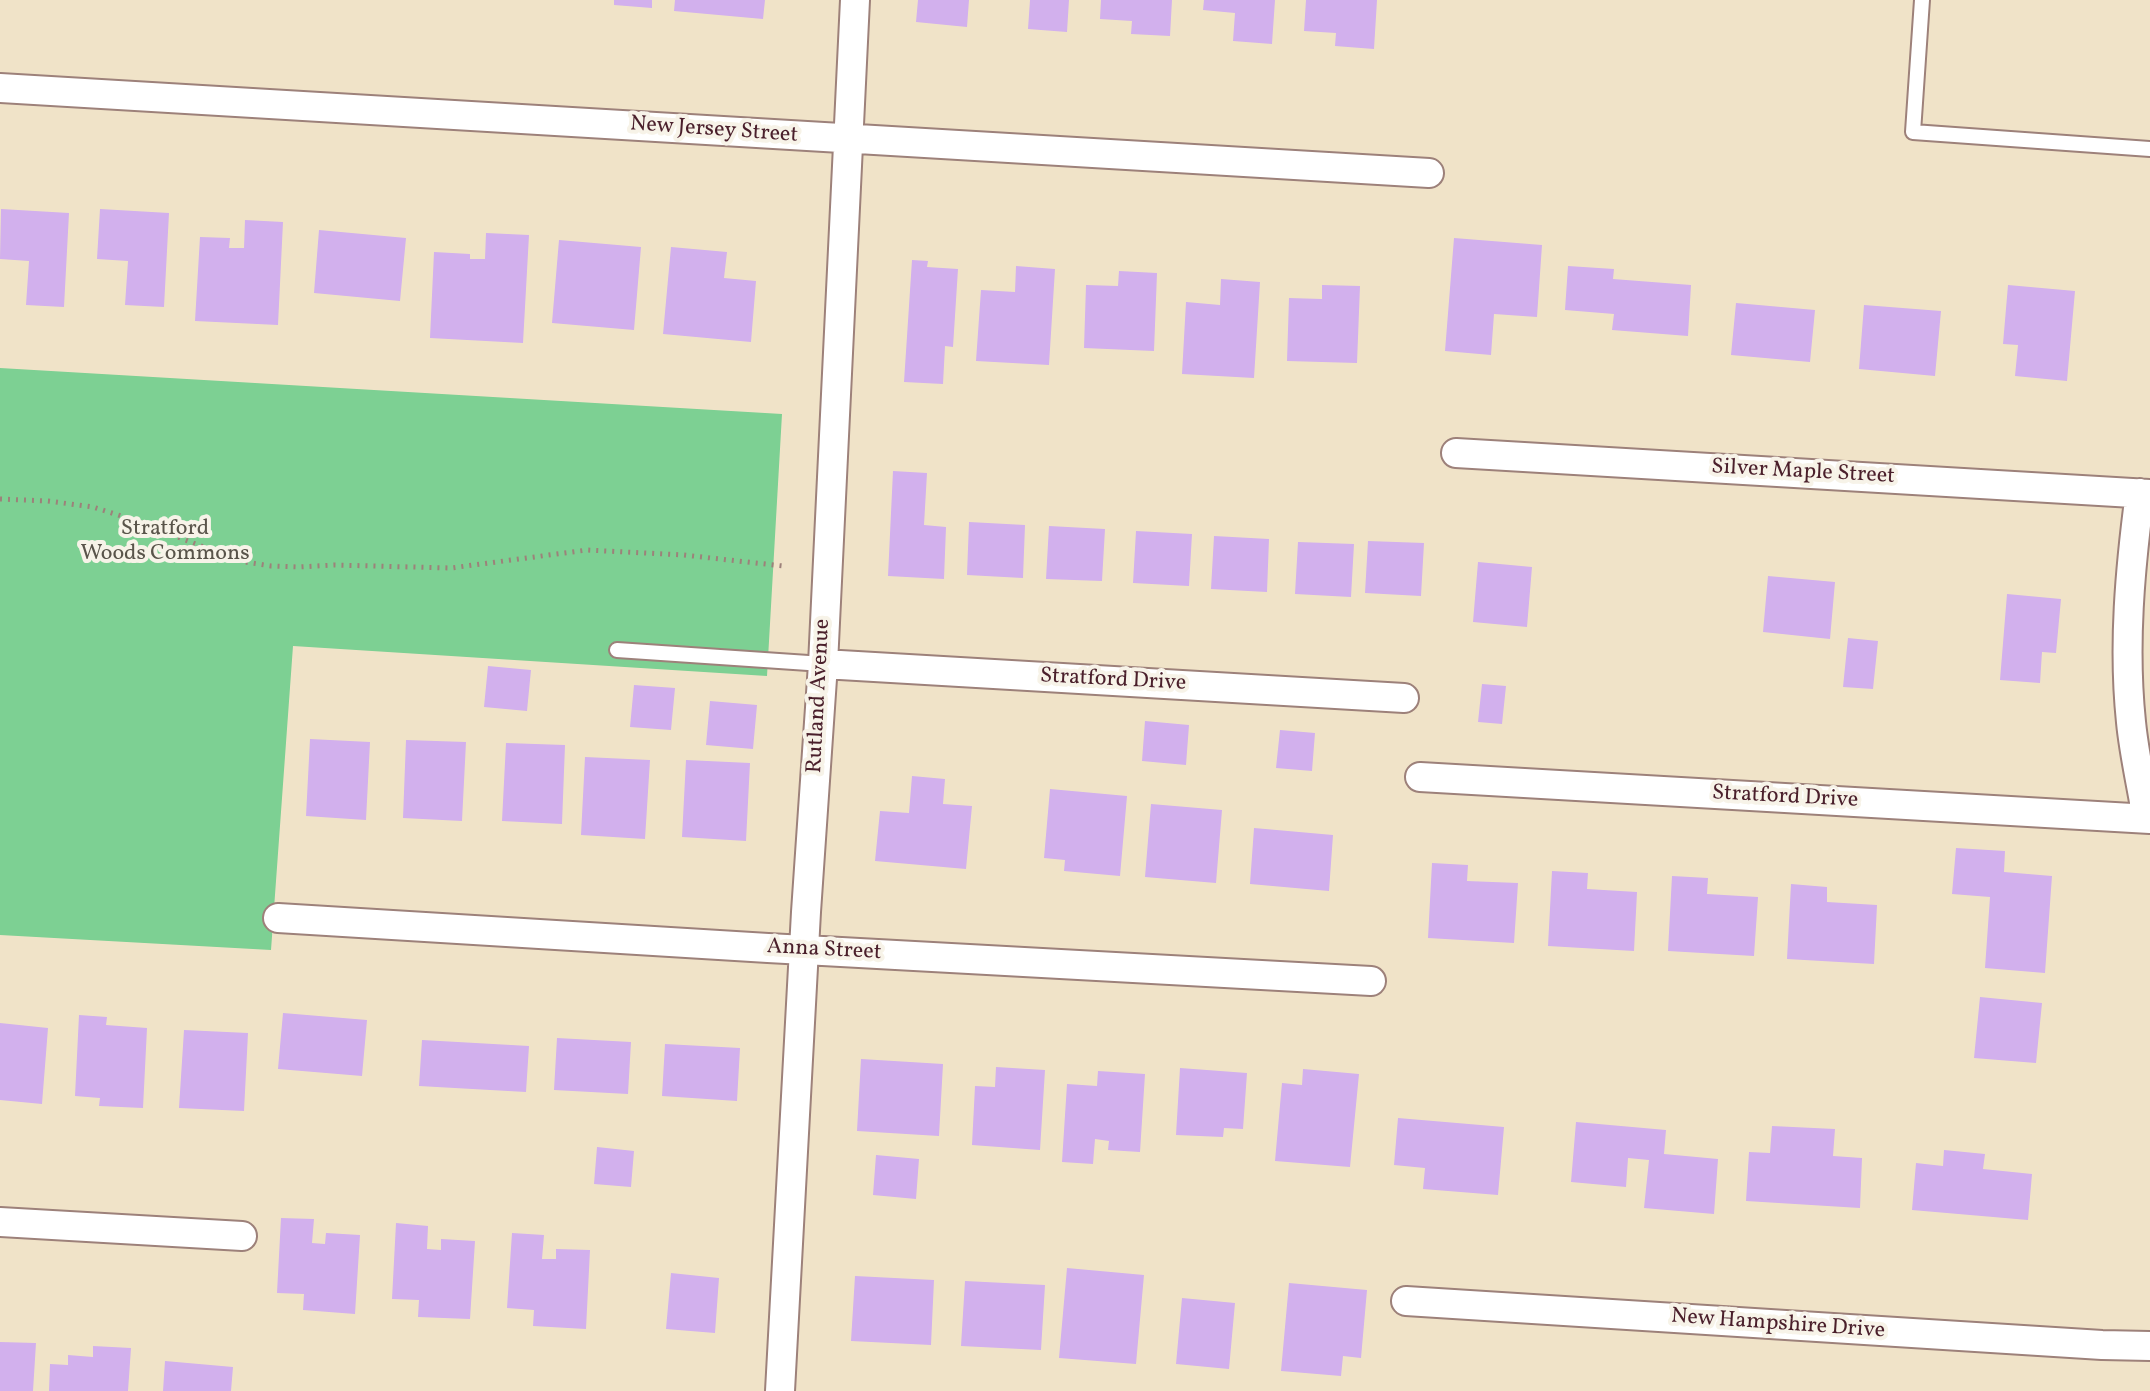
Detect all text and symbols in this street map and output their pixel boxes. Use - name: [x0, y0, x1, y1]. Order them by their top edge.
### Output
- street label: New Jersey Street: [629, 112, 799, 150]
- street label: Silver Maple Street: [1711, 455, 1895, 491]
- park label: Stratford Woods Commons: [80, 517, 250, 568]
- street label: Rutland Avenue: [803, 618, 837, 774]
- street label: Stratford Drive: [1039, 664, 1187, 698]
- street label: Stratford Drive: [1711, 781, 1859, 815]
- street label: Anna Street: [766, 935, 882, 967]
- street label: New Hampshire Drive: [1670, 1304, 1886, 1346]

